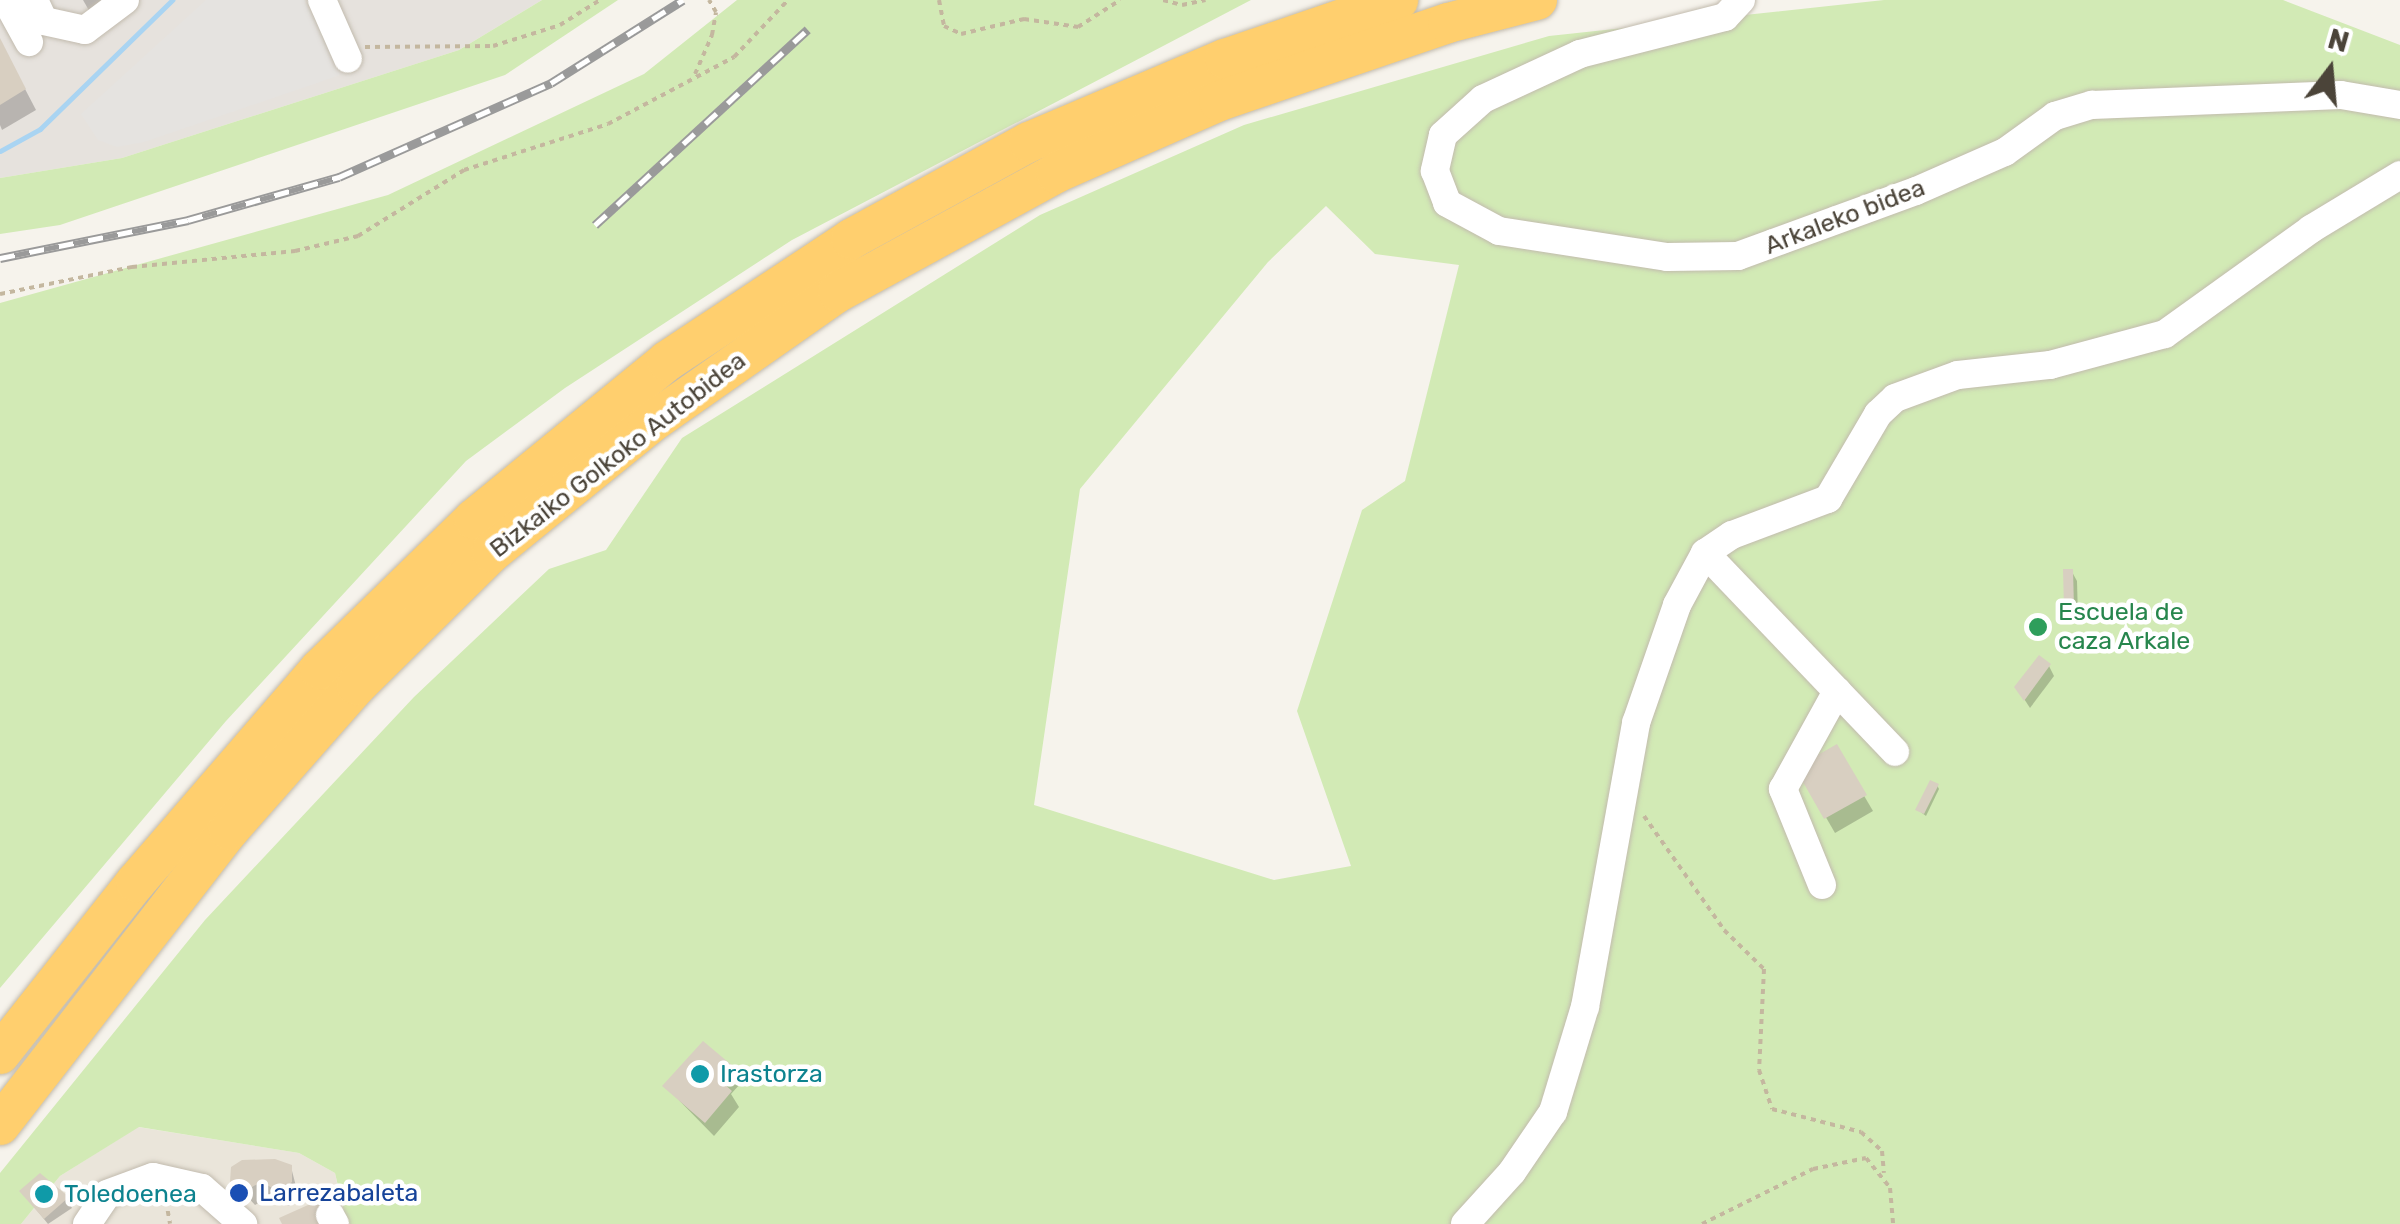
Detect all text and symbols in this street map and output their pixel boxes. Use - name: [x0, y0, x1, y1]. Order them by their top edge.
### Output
- north arrow: [2280, 20, 2380, 120]
- text: N: [2324, 22, 2353, 59]
- street label: Arkaleko bidea: [1761, 173, 1929, 261]
- street label: Bizkaiko Golkoko Autobidea: [484, 346, 752, 564]
- place label: Escuela de caza Arkale: [2058, 598, 2191, 657]
- marker: Escuela de caza Arkale: [2027, 616, 2049, 638]
- place label: Irastorza: [720, 1059, 823, 1089]
- marker: Irastorza: [689, 1063, 711, 1085]
- place label: Larrezabaleta: [259, 1178, 418, 1208]
- place label: Toledoenea: [64, 1179, 197, 1209]
- marker: Larrezabaleta: [228, 1182, 250, 1204]
- marker: Toledoenea: [33, 1183, 55, 1205]

